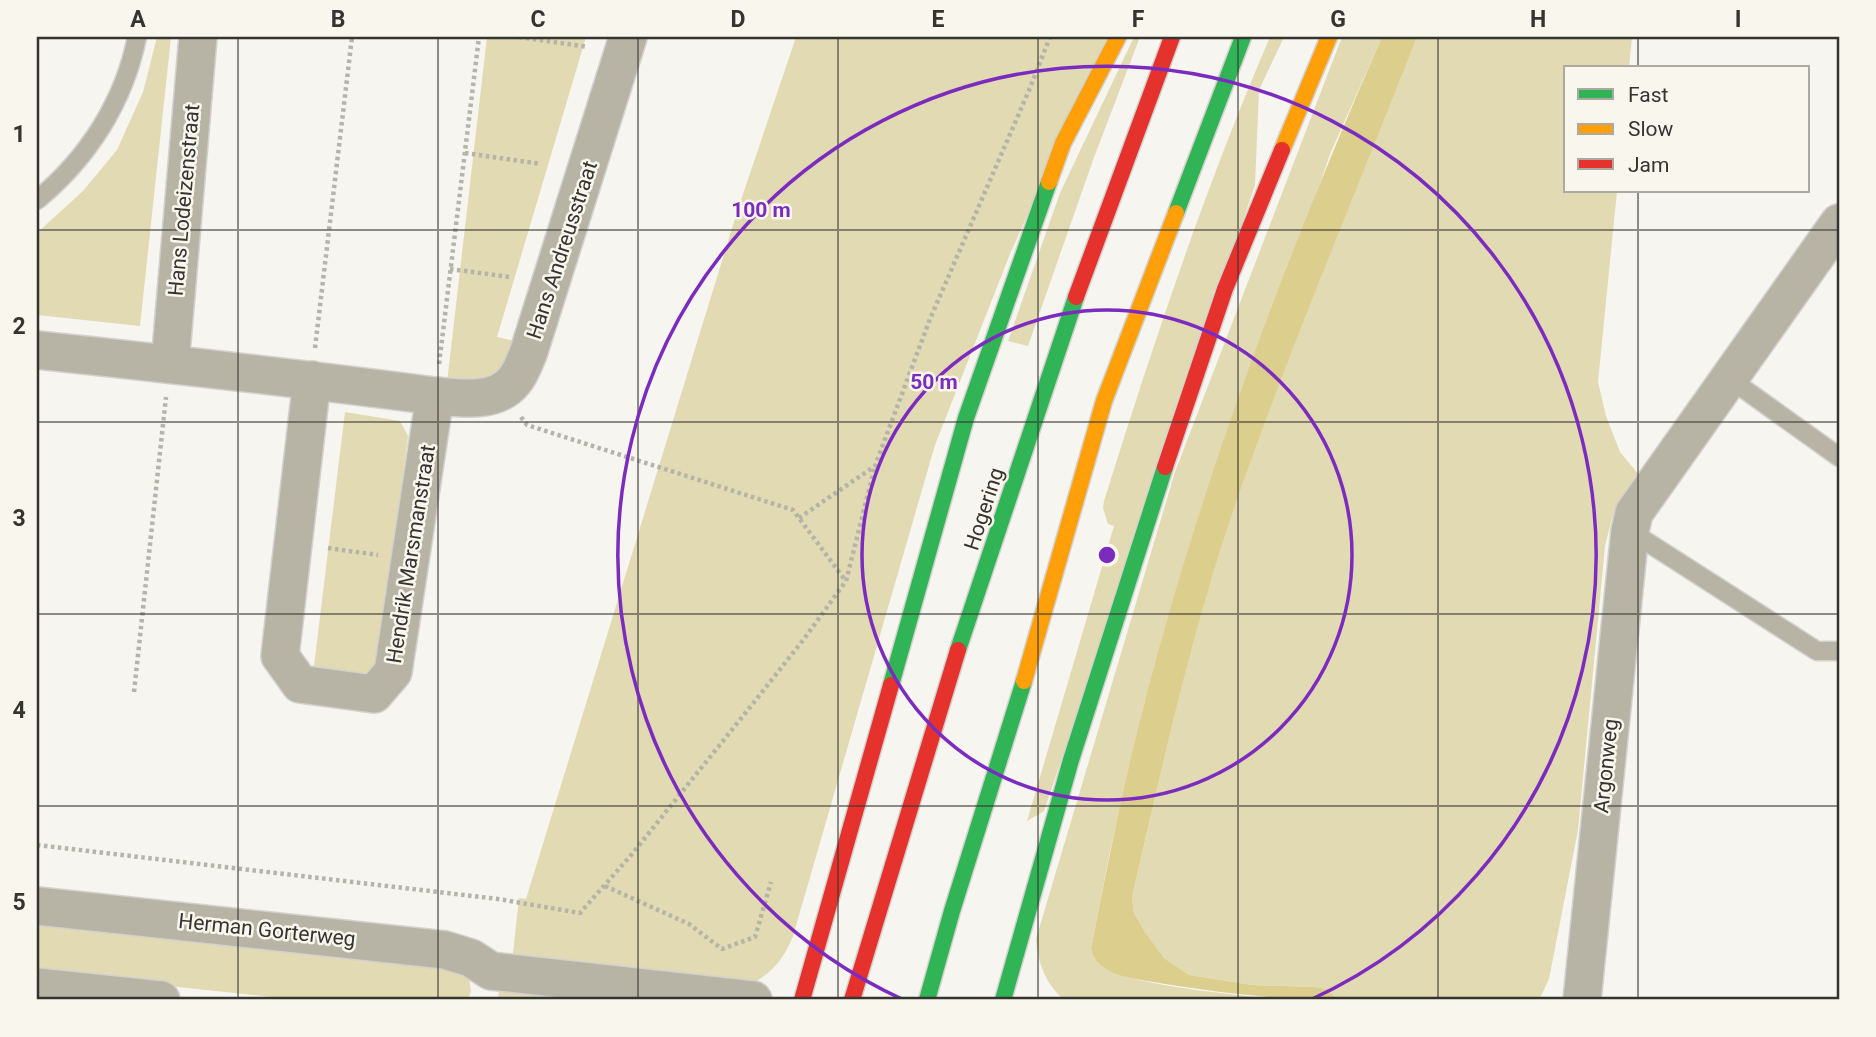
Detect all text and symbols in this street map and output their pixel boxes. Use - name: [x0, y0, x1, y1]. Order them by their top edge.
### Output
- text: A: [130, 6, 146, 33]
- text: B: [331, 6, 345, 33]
- text: C: [530, 6, 546, 33]
- text: D: [731, 6, 745, 33]
- text: E: [932, 6, 945, 33]
- text: F: [1132, 6, 1145, 33]
- text: G: [1330, 6, 1346, 33]
- text: H: [1530, 6, 1546, 33]
- text: I: [1735, 6, 1741, 33]
- legend: [1564, 66, 1810, 192]
- text: Fast: [1628, 83, 1669, 107]
- street label: Hans Lodeizenstraat: [164, 103, 204, 297]
- text: Slow: [1628, 117, 1674, 141]
- text: 1: [12, 121, 26, 148]
- text: Jam: [1628, 153, 1669, 177]
- street label: Hans Andreusstraat: [522, 158, 602, 342]
- text: 100 m: [731, 198, 791, 222]
- text: 2: [12, 313, 26, 340]
- text: 50 m: [910, 370, 958, 394]
- street label: Hendrik Marsmanstraat: [382, 443, 440, 665]
- street label: Hogering: [959, 465, 1009, 553]
- text: 3: [12, 505, 26, 532]
- centre of rings: [1095, 543, 1119, 567]
- text: 4: [12, 697, 26, 724]
- street label: Argonweg: [1589, 718, 1623, 814]
- text: 5: [12, 889, 26, 916]
- street label: Herman Gorterweg: [177, 909, 357, 951]

